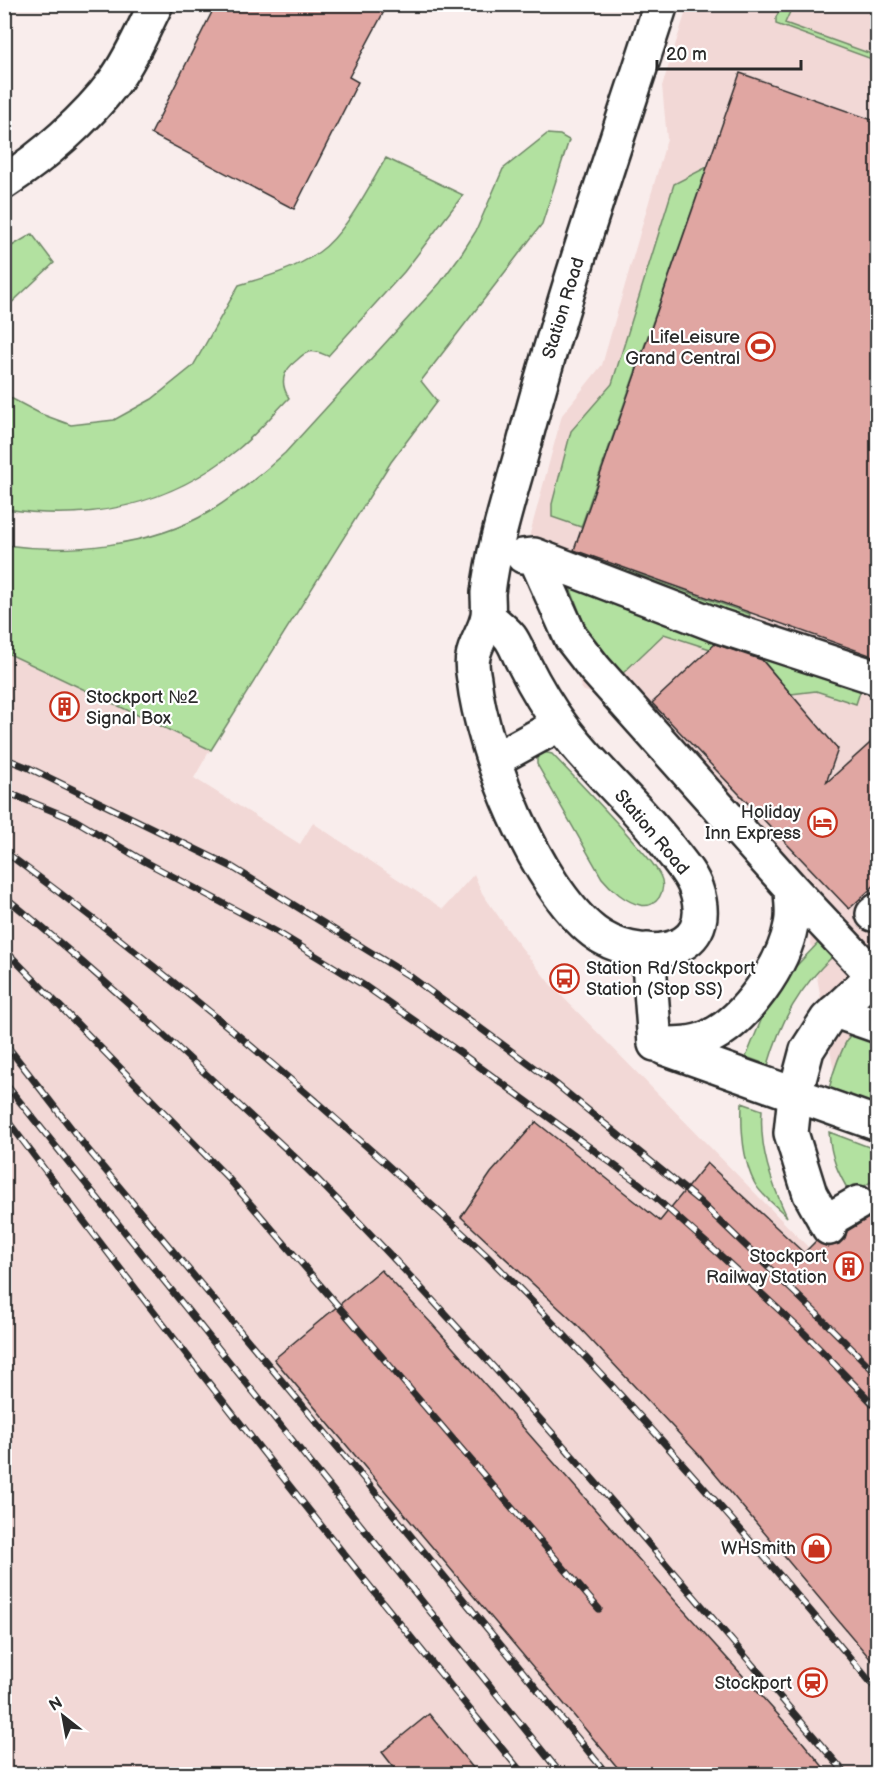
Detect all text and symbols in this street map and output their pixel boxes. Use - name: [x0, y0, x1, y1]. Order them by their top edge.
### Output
- scale bar: [657, 33, 801, 71]
- text: 20 m: [666, 44, 707, 65]
- street label: Station Road: [538, 255, 589, 361]
- place label: LifeLeisure Grand Central: [625, 327, 740, 369]
- sports icon: LifeLeisure Grand Central: [745, 331, 777, 363]
- place label: Stockport №2 Signal Box: [86, 687, 199, 729]
- building icon: Stockport №2 Signal Box: [49, 691, 81, 723]
- street label: Station Road: [610, 786, 693, 879]
- place label: Holiday Inn Express: [705, 802, 802, 844]
- hotel icon: Holiday Inn Express: [806, 806, 838, 838]
- place label: Station Rd/Stockport Station (Stop SS): [586, 958, 756, 1000]
- bus stop icon: Station Rd/Stockport Station (Stop SS): [549, 962, 581, 994]
- place label: Stockport Railway Station: [706, 1246, 827, 1288]
- building icon: Stockport Railway Station: [832, 1250, 864, 1282]
- shop icon: WHSmith: [801, 1532, 833, 1564]
- place label: WHSmith: [721, 1538, 796, 1559]
- station icon: Stockport: [797, 1667, 829, 1699]
- place label: Stockport: [715, 1673, 792, 1694]
- north arrow: [33, 1686, 93, 1746]
- text: N: [46, 1693, 66, 1716]

